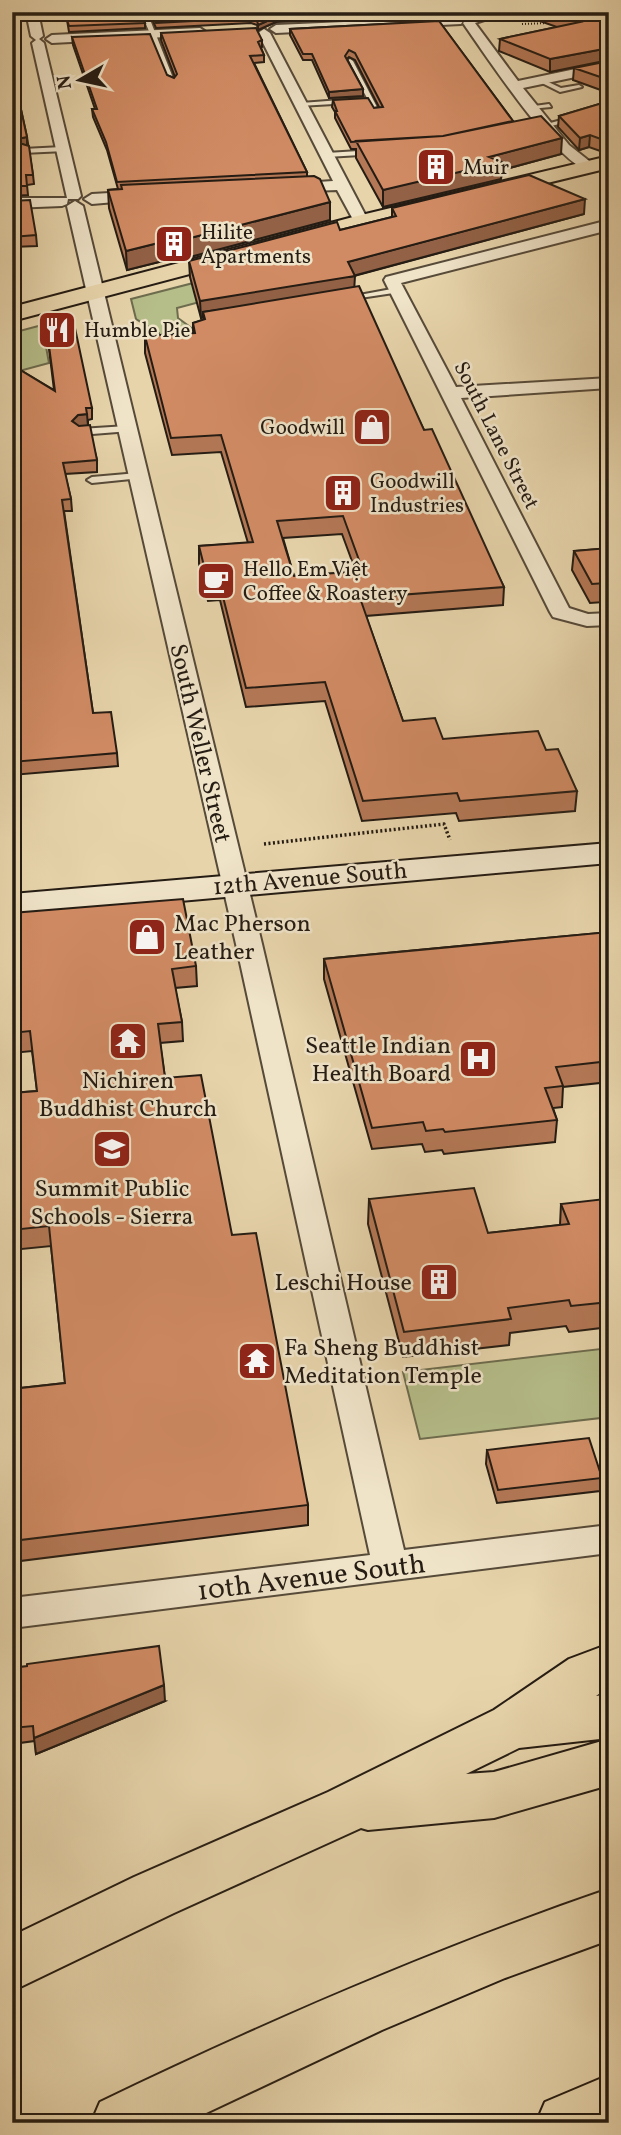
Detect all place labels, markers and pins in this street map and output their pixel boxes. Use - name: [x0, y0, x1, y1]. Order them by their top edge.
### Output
- building icon: Muir: [415, 146, 457, 188]
- place label: Muir: [463, 154, 509, 183]
- place label: Hilite Apartments: [201, 219, 311, 272]
- building icon: Hilite Apartments: [153, 223, 195, 265]
- restaurant icon: Humble Pie: [36, 309, 78, 351]
- place label: Humble Pie: [84, 317, 190, 346]
- shop icon: Goodwill: [351, 406, 393, 448]
- place label: Goodwill: [260, 414, 345, 443]
- place label: Goodwill Industries: [370, 468, 464, 521]
- building icon: Goodwill Industries: [322, 472, 364, 514]
- place label: Hello Em Việt Coffee & Roastery: [243, 556, 408, 609]
- cafe icon: Hello Em Việt Coffee & Roastery: [195, 560, 237, 602]
- place label: Mac Pherson Leather: [174, 908, 311, 970]
- shop icon: Mac Pherson Leather: [126, 916, 168, 958]
- temple icon: Nichiren Buddhist Church: [107, 1020, 149, 1062]
- place label: Seattle Indian Health Board: [305, 1030, 451, 1092]
- hospital icon: Seattle Indian Health Board: [457, 1038, 499, 1080]
- place label: Nichiren Buddhist Church: [39, 1065, 217, 1127]
- school or university icon: Summit Public Schools - Sierra: [91, 1128, 133, 1170]
- place label: Summit Public Schools - Sierra: [30, 1173, 194, 1235]
- building icon: Leschi House: [418, 1261, 460, 1303]
- place label: Leschi House: [274, 1267, 412, 1301]
- place label: Fa Sheng Buddhist Meditation Temple: [284, 1332, 482, 1394]
- temple icon: Fa Sheng Buddhist Meditation Temple: [236, 1340, 278, 1382]

